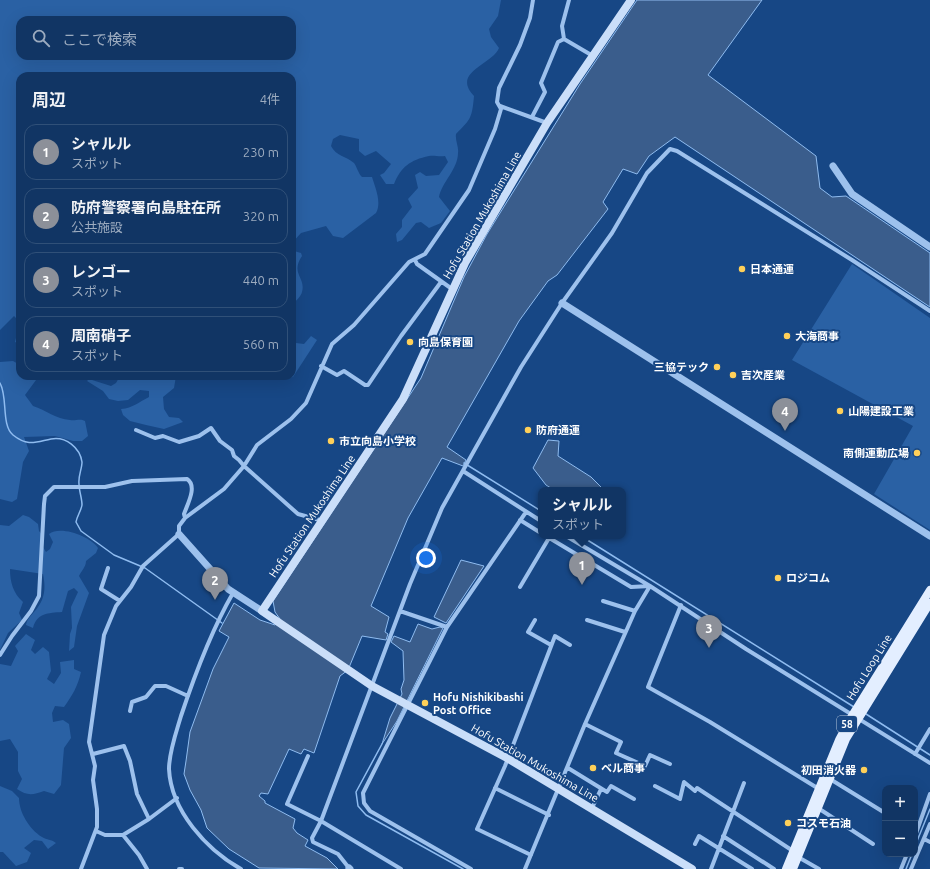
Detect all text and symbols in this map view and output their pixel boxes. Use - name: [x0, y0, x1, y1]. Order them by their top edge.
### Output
- search box: [16, 16, 296, 60]
- icon: search: [30, 27, 52, 49]
- text: ここで検索: [62, 31, 137, 48]
- text: 周辺: [32, 90, 66, 109]
- text: 4件: [260, 92, 280, 106]
- text: シャルル: [71, 135, 131, 152]
- text: 1: [42, 145, 50, 159]
- text: 230 m: [243, 145, 279, 159]
- street label: Hofu Station Mukoshima Line: [441, 149, 523, 281]
- text: スポット: [71, 156, 123, 170]
- text: 防府警察署向島駐在所: [71, 199, 221, 216]
- text: 2: [42, 209, 50, 223]
- text: 320 m: [243, 209, 279, 223]
- text: 公共施設: [71, 220, 123, 234]
- text: レンゴー: [71, 263, 131, 280]
- place label: 日本通運: [750, 263, 794, 275]
- marker: 日本通運: [737, 264, 747, 274]
- text: 3: [42, 273, 50, 287]
- text: 440 m: [243, 273, 279, 287]
- text: スポット: [71, 284, 123, 298]
- text: 周南硝子: [71, 327, 131, 344]
- place label: 大海商事: [795, 330, 839, 342]
- marker: 大海商事: [782, 331, 792, 341]
- place label: 向島保育園: [418, 336, 473, 348]
- text: 4: [42, 337, 50, 351]
- text: 560 m: [243, 337, 279, 351]
- marker: 向島保育園: [405, 337, 415, 347]
- text: スポット: [71, 348, 123, 362]
- place label: 三協テック: [654, 361, 709, 373]
- marker: 三協テック: [712, 362, 722, 372]
- place label: 吉次産業: [741, 369, 785, 381]
- marker: 吉次産業: [728, 370, 738, 380]
- pin: 4: [772, 398, 798, 431]
- place label: 山陽建設工業: [848, 405, 914, 417]
- marker: 山陽建設工業: [835, 406, 845, 416]
- place label: 防府通運: [536, 424, 580, 436]
- marker: 防府通運: [523, 425, 533, 435]
- place label: 市立向島小学校: [339, 435, 416, 447]
- marker: 市立向島小学校: [326, 436, 336, 446]
- place label: 南側運動広場: [843, 447, 909, 459]
- marker: 南側運動広場: [912, 448, 922, 458]
- street label: Hofu Station Mukoshima Line: [267, 453, 357, 579]
- popup: [538, 487, 626, 539]
- text: シャルル: [552, 496, 612, 513]
- text: スポット: [552, 517, 604, 531]
- your location: [416, 548, 436, 568]
- pin: 1: [569, 552, 595, 585]
- pin: 2: [202, 567, 228, 600]
- place label: ロジコム: [786, 572, 830, 584]
- marker: ロジコム: [773, 573, 783, 583]
- pin: 3: [696, 615, 722, 648]
- street label: Hofu Loop Line: [844, 632, 894, 702]
- place label: Hofu Nishikibashi Post Office: [433, 691, 524, 716]
- marker: Hofu Nishikibashi Post Office: [420, 698, 430, 708]
- road number: 58: [837, 716, 857, 732]
- street label: Hofu Station Mukoshima Line: [469, 722, 601, 804]
- place label: ベル商事: [601, 762, 645, 774]
- marker: ベル商事: [588, 763, 598, 773]
- place label: 初田消火器: [801, 764, 857, 776]
- marker: 初田消火器: [859, 765, 869, 775]
- map controls: [882, 785, 918, 857]
- button: +: [882, 785, 918, 821]
- place label: コスモ石油: [796, 817, 851, 829]
- marker: コスモ石油: [783, 818, 793, 828]
- button: −: [882, 821, 918, 857]

